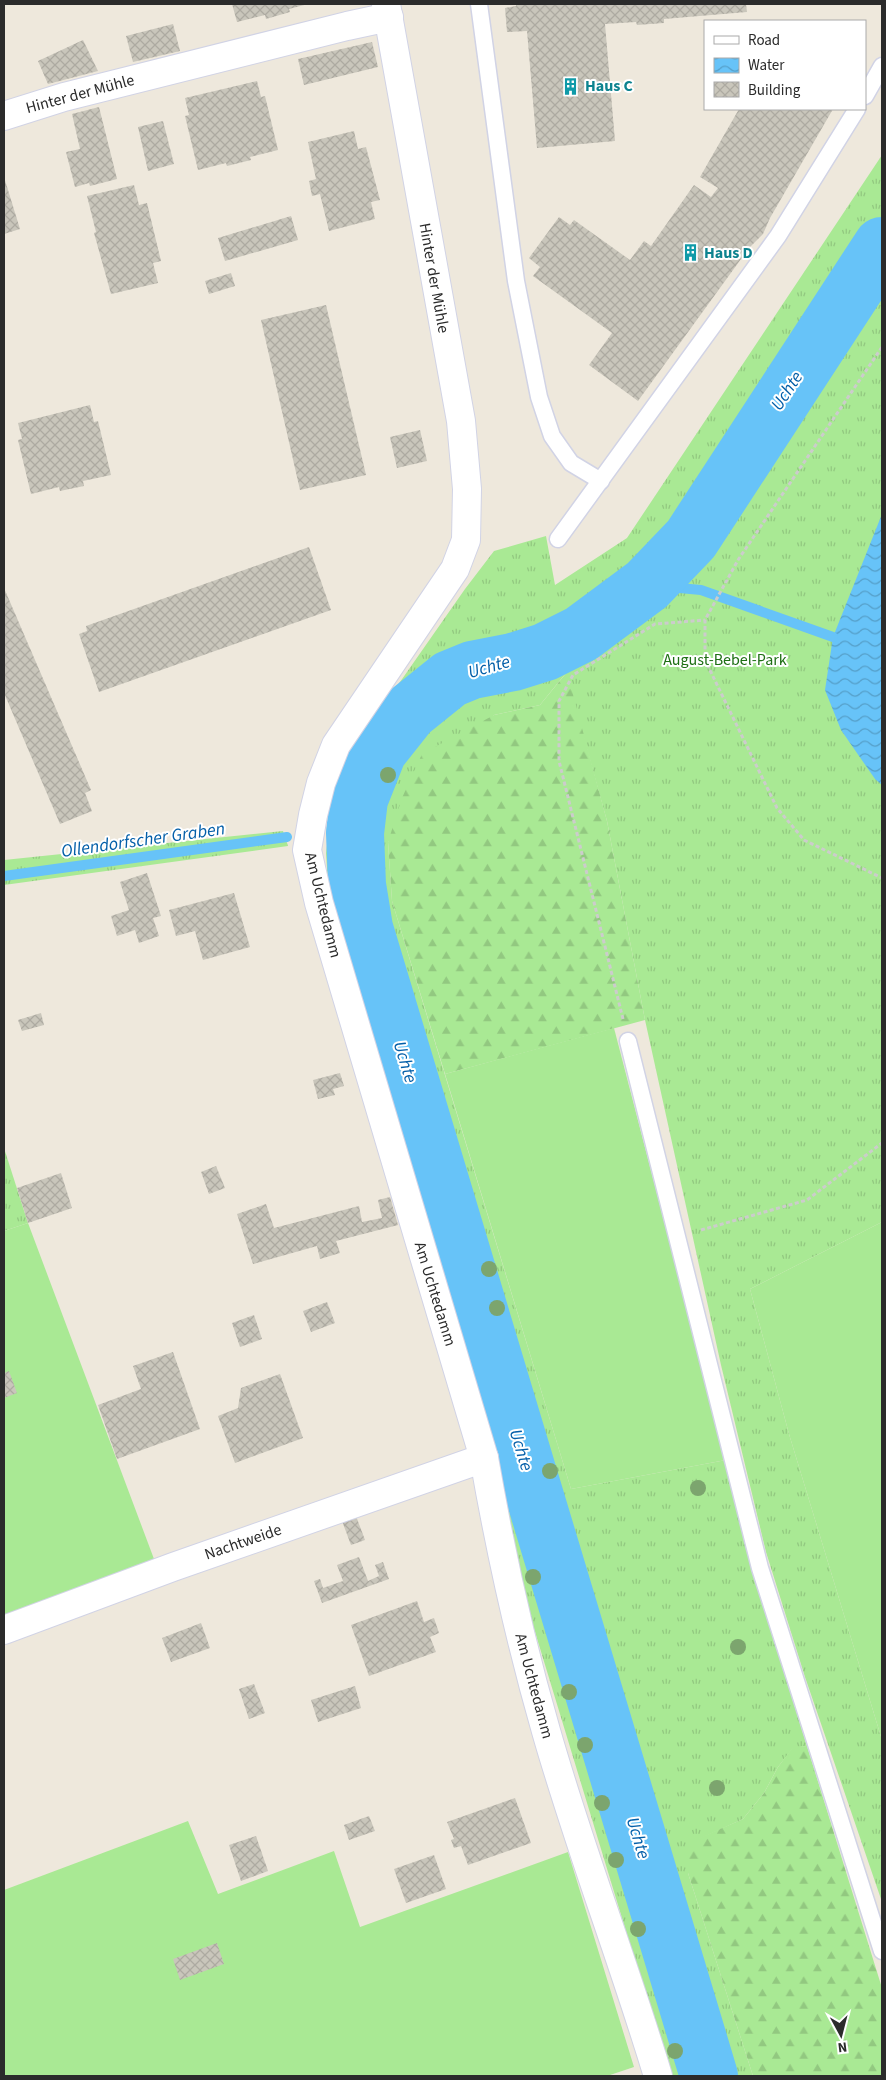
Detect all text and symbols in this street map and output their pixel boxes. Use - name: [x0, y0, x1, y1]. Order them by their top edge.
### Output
- legend: [704, 20, 866, 110]
- text: Road: [748, 30, 780, 51]
- text: Water: [748, 55, 785, 76]
- street label: Hinter der Mühle: [23, 69, 137, 119]
- place label: Haus C: [585, 75, 633, 97]
- building icon: Haus C: [561, 76, 581, 96]
- text: Building: [748, 80, 801, 101]
- street label: Hinter der Mühle: [413, 221, 455, 335]
- place label: Haus D: [704, 242, 753, 264]
- building icon: Haus D: [680, 243, 700, 263]
- water label: Uchte: [765, 366, 809, 416]
- water label: Uchte: [465, 649, 513, 685]
- park label: August-Bebel-Park: [663, 649, 787, 671]
- water label: Ollendorfscher Graben: [59, 816, 227, 864]
- street label: Am Uchtedamm: [299, 850, 347, 960]
- water label: Uchte: [387, 1038, 423, 1086]
- street label: Am Uchtedamm: [409, 1239, 461, 1349]
- water label: Uchte: [503, 1426, 539, 1474]
- street label: Nachtweide: [202, 1519, 284, 1565]
- street label: Am Uchtedamm: [509, 1631, 559, 1741]
- water label: Uchte: [620, 1814, 656, 1862]
- north arrow: [816, 2010, 866, 2060]
- text: N: [837, 2036, 848, 2057]

